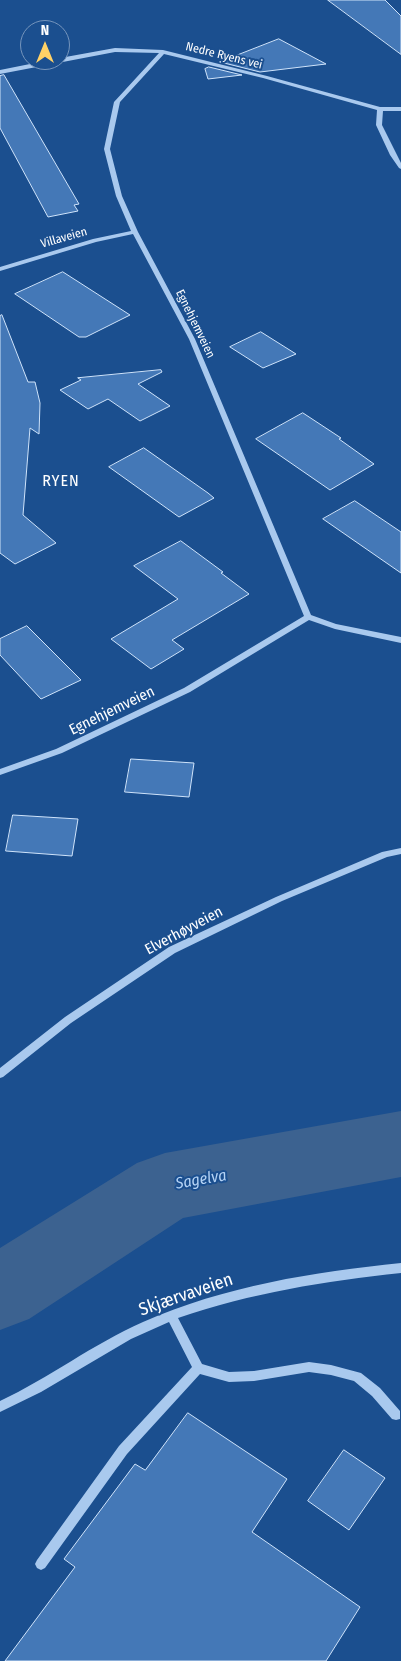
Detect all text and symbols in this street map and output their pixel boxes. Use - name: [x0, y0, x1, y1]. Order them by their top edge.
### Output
- north arrow: [20, 20, 70, 70]
- text: N: [41, 22, 49, 39]
- street label: Nedre Ryens vei: [184, 40, 264, 72]
- street label: Villaveien: [39, 225, 89, 251]
- street label: Egnehjemveien: [172, 288, 218, 360]
- district label: RYEN: [42, 472, 80, 492]
- street label: Egnehjemveien: [66, 683, 158, 739]
- street label: Elverhøyveien: [142, 903, 226, 959]
- water label: Sagelva: [174, 1166, 228, 1194]
- street label: Skjærvaveien: [136, 1269, 236, 1321]

